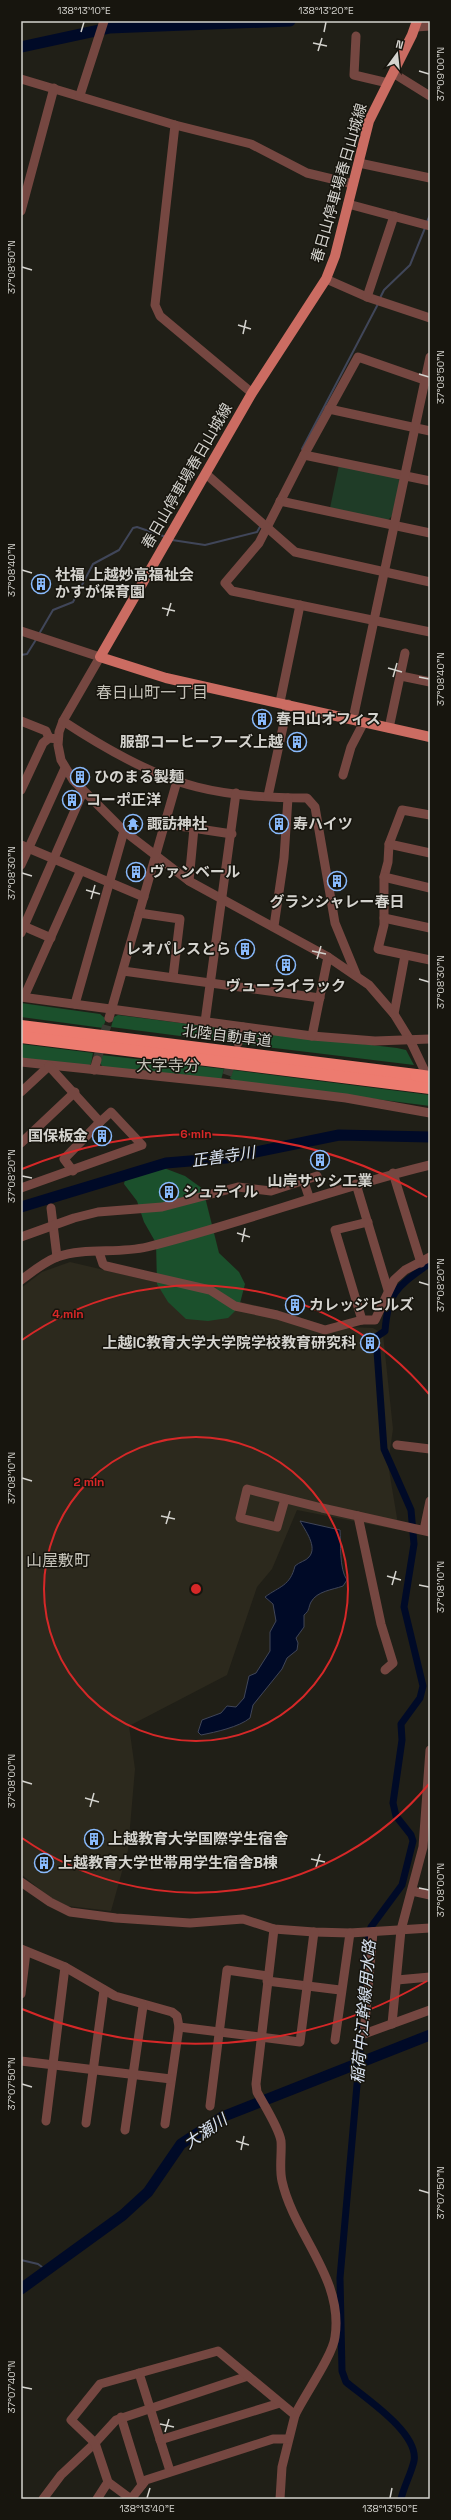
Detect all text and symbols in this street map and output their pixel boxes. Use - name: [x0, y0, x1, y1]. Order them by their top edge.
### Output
- text: 138°13'10"E: [57, 4, 111, 17]
- text: 138°13'20"E: [298, 4, 354, 17]
- north arrow: [377, 34, 417, 74]
- text: N: [394, 37, 405, 52]
- text: 37°09'00"N: [434, 47, 447, 101]
- street label: 春日山停車場春日山城線: [307, 101, 370, 265]
- text: 37°08'50"N: [5, 240, 18, 294]
- text: 37°08'50"N: [434, 350, 447, 404]
- street label: 春日山停車場春日山城線: [137, 400, 236, 552]
- text: 37°08'40"N: [5, 543, 18, 597]
- place label: 社福 上越妙高福祉会 かすが保育園: [55, 565, 194, 601]
- building icon: 社福 上越妙高福祉会 かすが保育園: [30, 573, 52, 595]
- text: 37°08'40"N: [434, 652, 447, 706]
- district label: 春日山町一丁目: [96, 682, 208, 703]
- building icon: 春日山オフィス: [251, 708, 273, 730]
- place label: 春日山オフィス: [276, 709, 381, 728]
- building icon: 服部コーヒーフーズ上越: [286, 731, 308, 753]
- place label: 服部コーヒーフーズ上越: [120, 732, 283, 751]
- building icon: ひのまる製麺: [69, 766, 91, 788]
- place label: ひのまる製麺: [94, 767, 184, 786]
- building icon: コーポ正洋: [61, 789, 83, 811]
- place label: コーポ正洋: [86, 790, 161, 809]
- temple icon: 諏訪神社: [122, 813, 144, 835]
- building icon: 寿ハイツ: [268, 813, 290, 835]
- place label: 諏訪神社: [147, 814, 207, 833]
- place label: 寿ハイツ: [293, 814, 353, 833]
- text: 37°08'30"N: [5, 846, 18, 900]
- building icon: ヴァンベール: [125, 861, 147, 883]
- place label: ヴァンベール: [150, 862, 240, 881]
- building icon: グランシャレー春日: [326, 870, 348, 892]
- place label: グランシャレー春日: [269, 892, 405, 911]
- building icon: レオパレスとら: [234, 938, 256, 960]
- place label: レオパレスとら: [126, 939, 231, 958]
- building icon: ヴューライラック: [275, 954, 297, 976]
- text: 37°08'30"N: [434, 955, 447, 1009]
- place label: ヴューライラック: [226, 976, 346, 995]
- street label: 北陸自動車道: [181, 1021, 273, 1050]
- district label: 大字寺分: [136, 1055, 200, 1076]
- building icon: 国保板金: [91, 1125, 113, 1147]
- place label: 国保板金: [28, 1126, 88, 1145]
- text: 6 min: [180, 1126, 212, 1142]
- water label: 正善寺川: [190, 1141, 258, 1171]
- text: 37°08'20"N: [5, 1149, 18, 1203]
- building icon: 山岸サッシ工業: [309, 1149, 331, 1171]
- place label: 山岸サッシ工業: [267, 1171, 373, 1190]
- building icon: シュテイル: [158, 1181, 180, 1203]
- place label: シュテイル: [183, 1182, 258, 1201]
- text: 37°08'20"N: [434, 1258, 447, 1312]
- building icon: カレッジヒルズ: [284, 1294, 306, 1316]
- place label: カレッジヒルズ: [309, 1295, 414, 1314]
- text: 4 min: [52, 1306, 84, 1322]
- building icon: 上越IC教育大学大学院学校教育研究科: [359, 1332, 381, 1354]
- place label: 上越IC教育大学大学院学校教育研究科: [102, 1333, 356, 1352]
- text: 37°08'10"N: [5, 1452, 18, 1504]
- text: 2 min: [73, 1474, 105, 1490]
- district label: 山屋敷町: [26, 1550, 90, 1571]
- text: 37°08'10"N: [434, 1561, 447, 1613]
- centre of rings: [189, 1582, 203, 1596]
- text: 37°08'00"N: [5, 1754, 18, 1808]
- building icon: 上越教育大学国際学生宿舎: [83, 1828, 105, 1850]
- place label: 上越教育大学国際学生宿舎: [108, 1829, 289, 1848]
- building icon: 上越教育大学世帯用学生宿舎B棟: [33, 1852, 55, 1874]
- place label: 上越教育大学世帯用学生宿舎B棟: [58, 1853, 278, 1872]
- text: 37°08'00"N: [434, 1863, 447, 1917]
- water label: 稲荷中江幹線用水路: [347, 1937, 380, 2085]
- text: 37°07'50"N: [5, 2057, 18, 2111]
- water label: 大瀬川: [180, 2108, 233, 2154]
- text: 37°07'50"N: [434, 2166, 447, 2220]
- text: 37°07'40"N: [5, 2360, 18, 2414]
- text: 138°13'40"E: [119, 2502, 175, 2515]
- text: 138°13'50"E: [362, 2502, 418, 2515]

